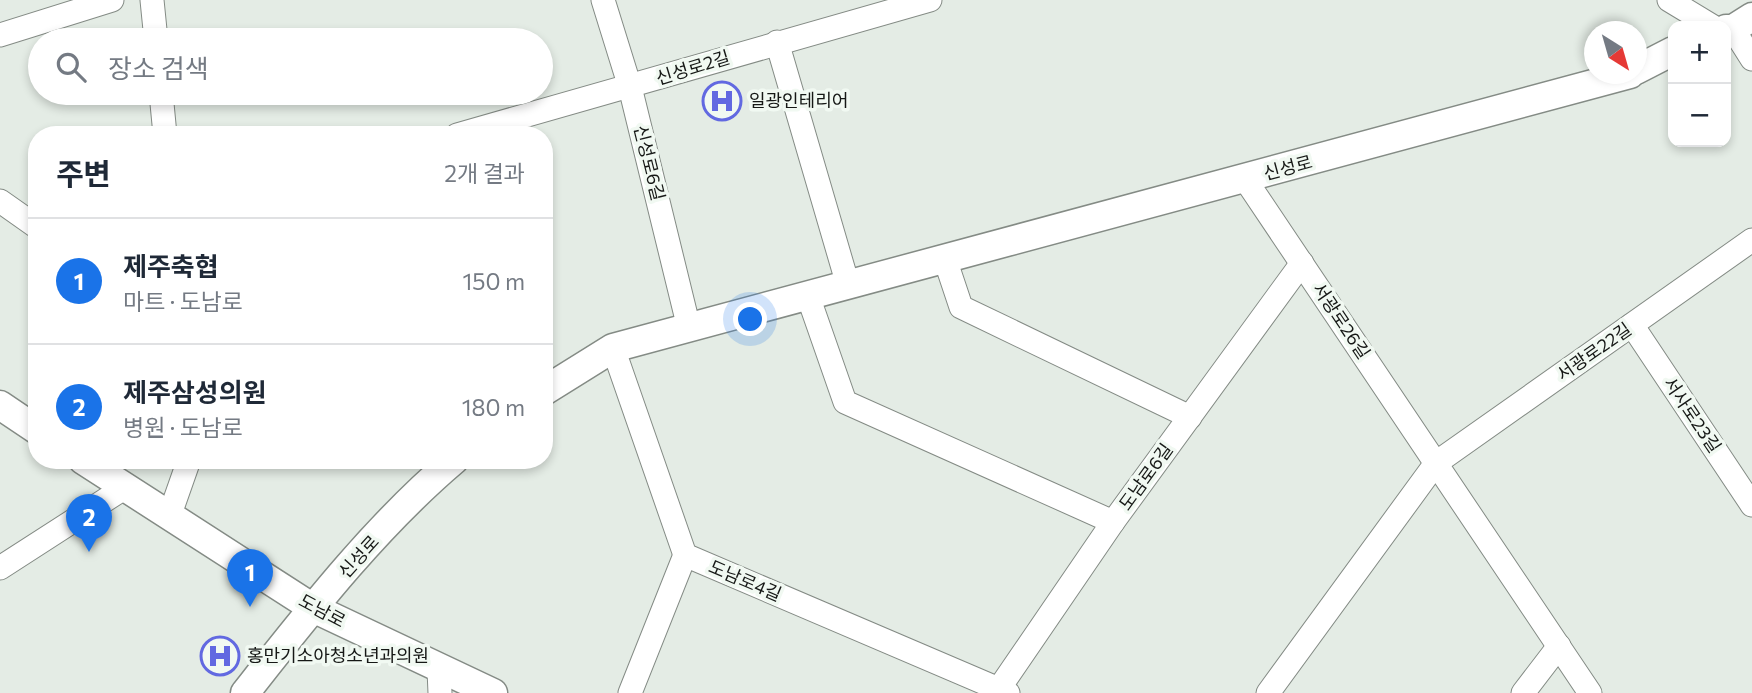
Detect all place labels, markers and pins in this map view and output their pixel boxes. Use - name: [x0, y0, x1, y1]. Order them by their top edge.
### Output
- hospital icon: 일광인테리어: [701, 80, 743, 122]
- place label: 일광인테리어: [749, 89, 848, 111]
- pin: 2: [66, 494, 112, 552]
- pin: 1: [227, 549, 273, 607]
- hospital icon: 홍만기소아청소년과의원: [199, 635, 241, 677]
- place label: 홍만기소아청소년과의원: [247, 644, 429, 666]

